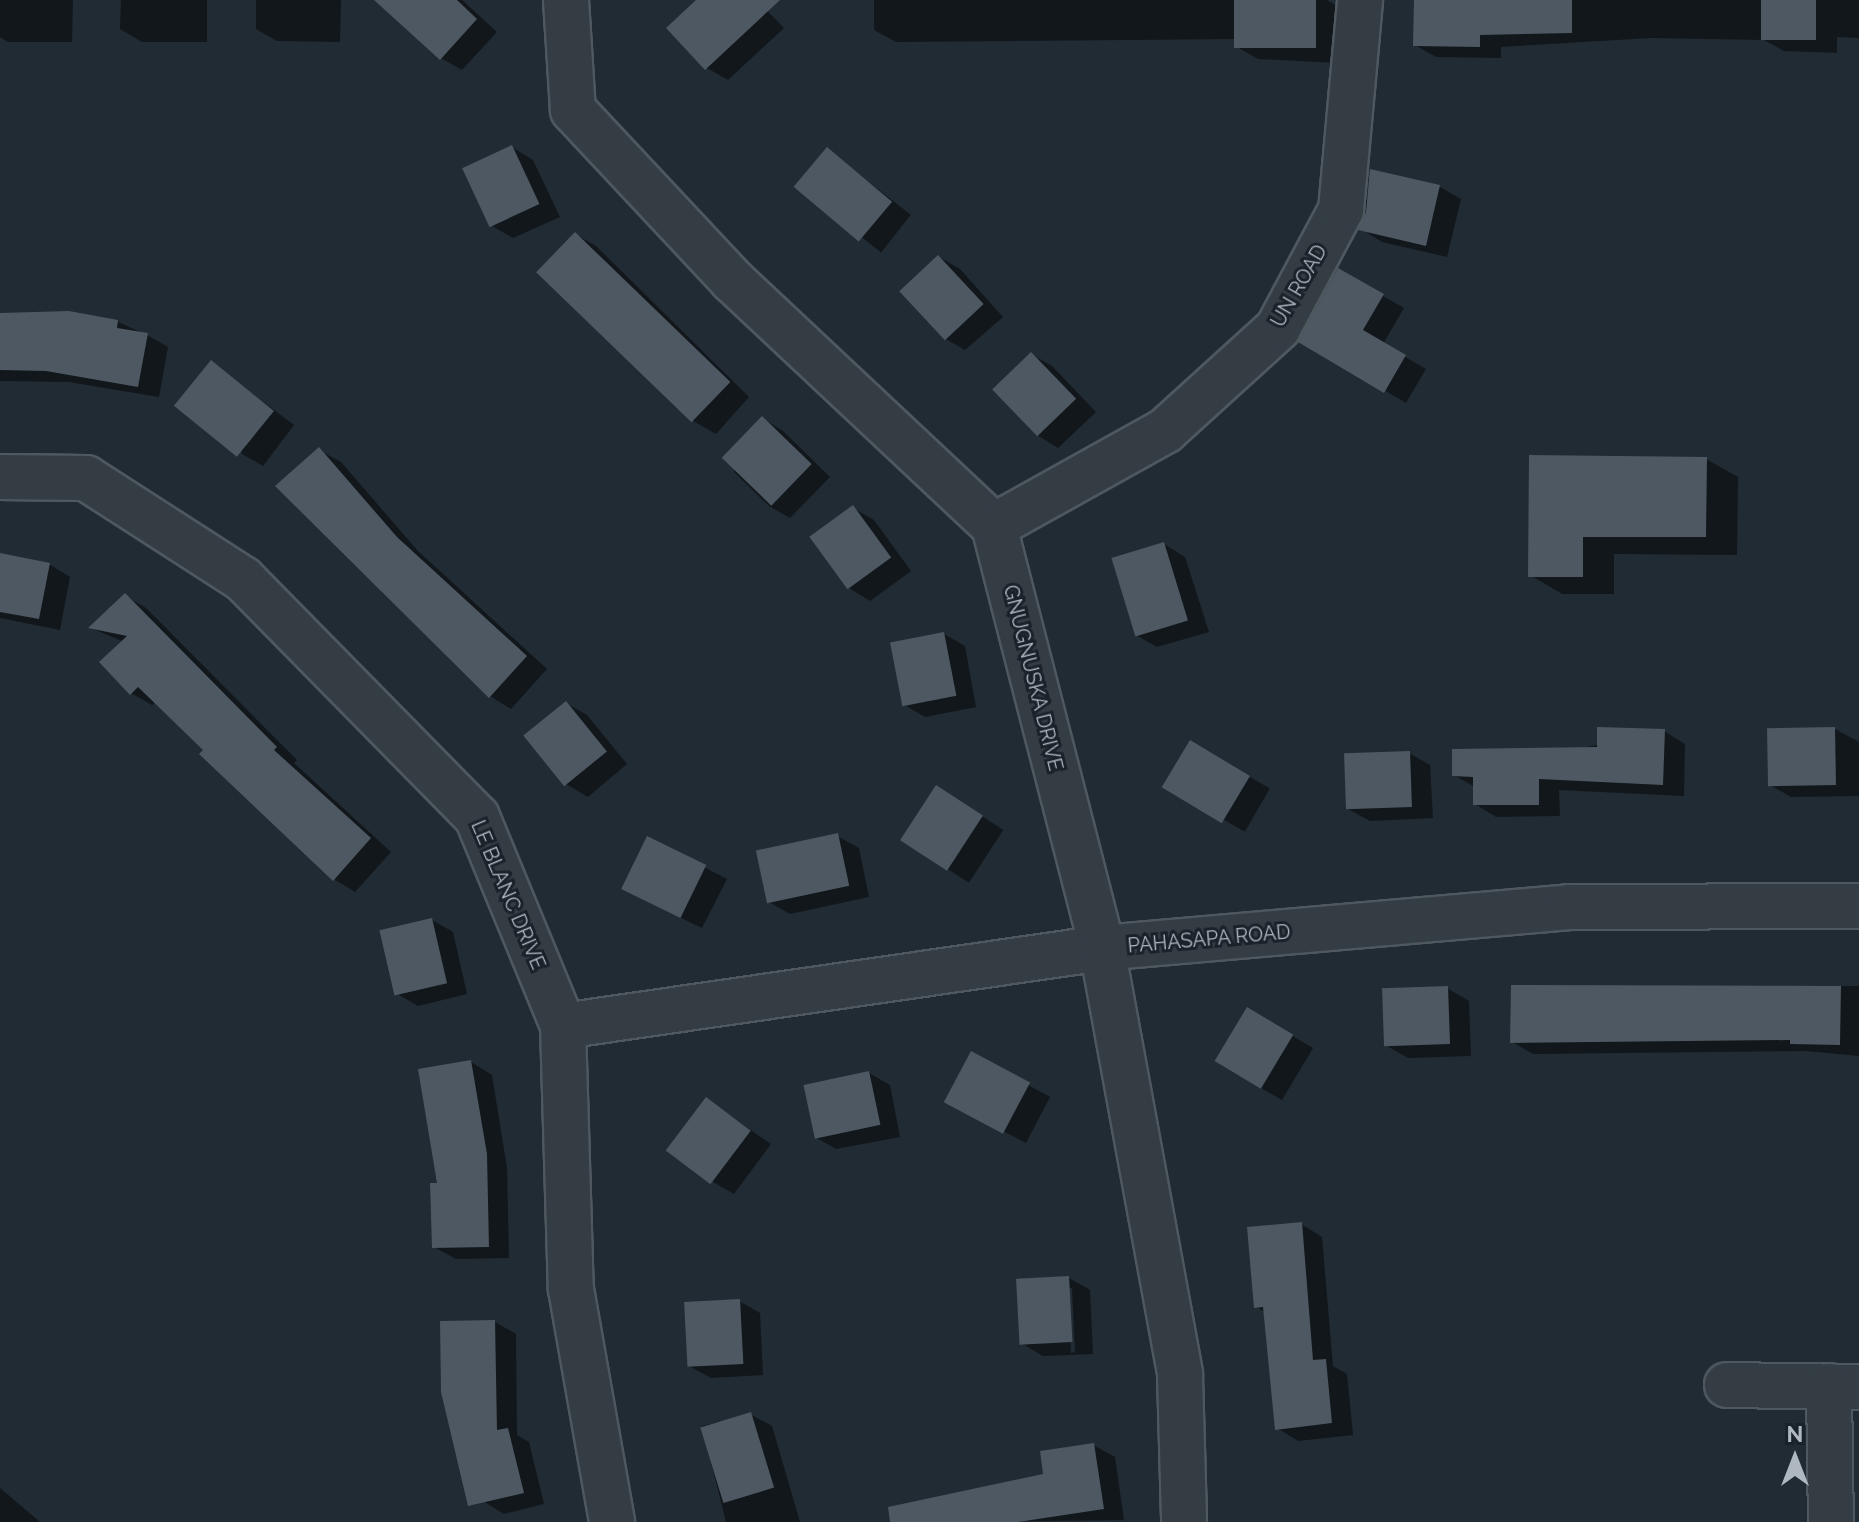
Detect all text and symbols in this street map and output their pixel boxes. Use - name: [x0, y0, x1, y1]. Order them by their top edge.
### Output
- street label: UN ROAD: [1266, 241, 1332, 331]
- street label: GNUGNUSKA DRIVE: [998, 582, 1068, 774]
- street label: LE BLANC DRIVE: [466, 817, 550, 973]
- street label: PAHASAPA ROAD: [1126, 920, 1292, 958]
- north arrow: [1755, 1418, 1835, 1498]
- text: N: [1787, 1421, 1803, 1447]

